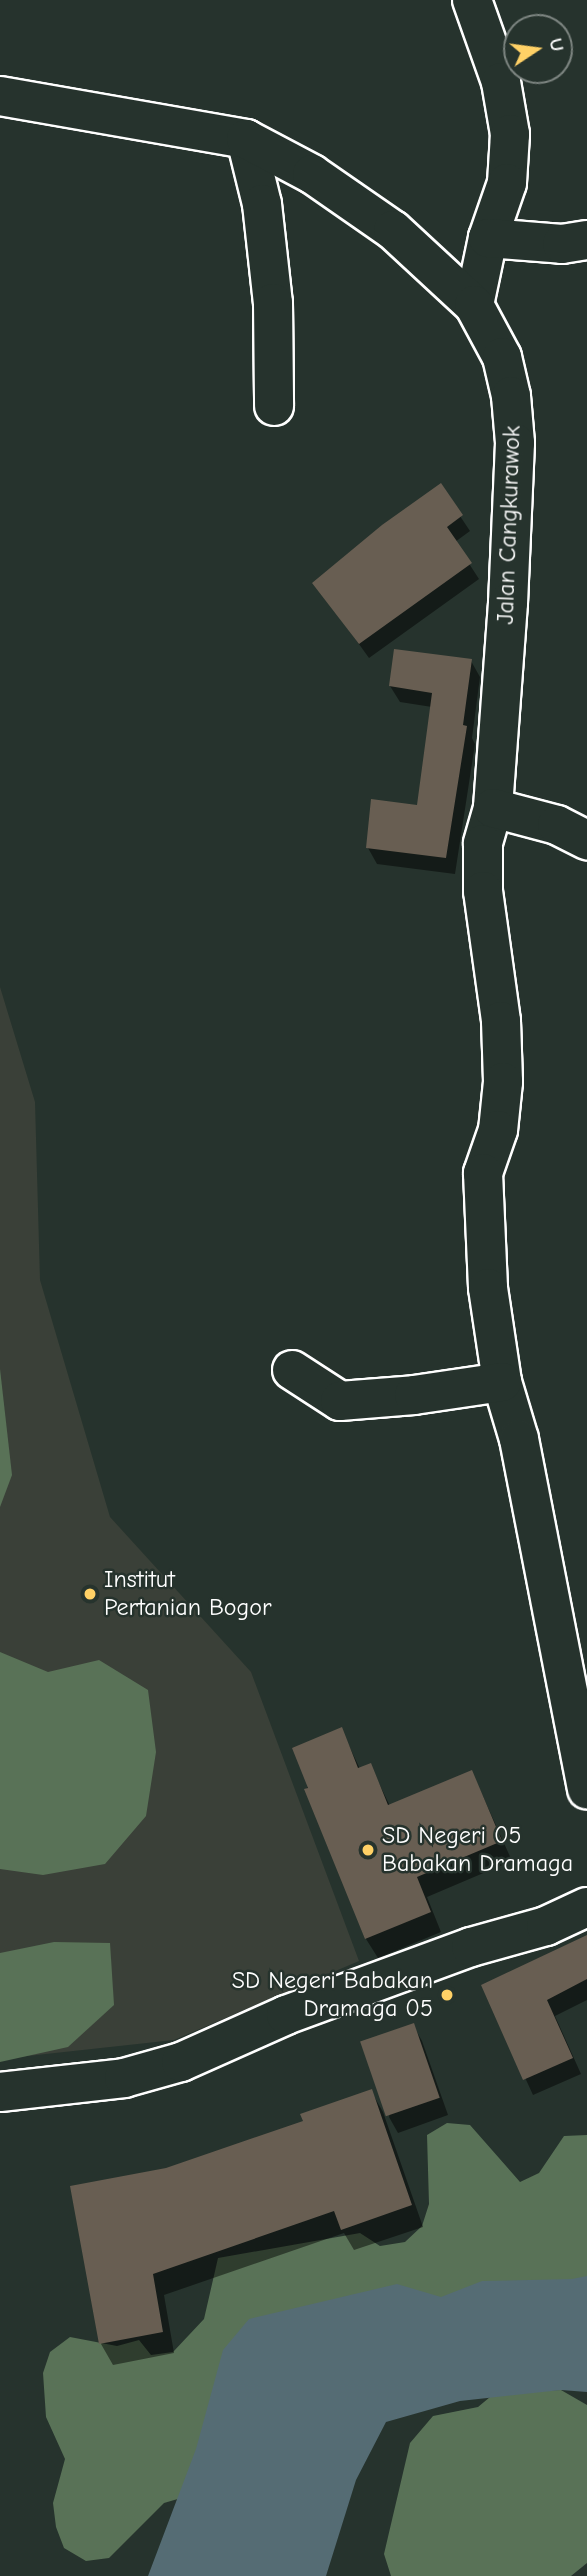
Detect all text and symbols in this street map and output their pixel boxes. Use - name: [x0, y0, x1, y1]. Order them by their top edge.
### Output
- north arrow: [503, 14, 573, 84]
- text: U: [544, 36, 569, 53]
- street label: Jalan Cangkurawok: [491, 425, 527, 625]
- place label: Institut Pertanian Bogor: [104, 1566, 271, 1622]
- marker: Institut Pertanian Bogor: [82, 1586, 98, 1602]
- place label: SD Negeri 05 Babakan Dramaga: [382, 1822, 573, 1878]
- marker: SD Negeri 05 Babakan Dramaga: [360, 1842, 376, 1858]
- place label: SD Negeri Babakan Dramaga 05: [232, 1967, 433, 2023]
- marker: SD Negeri Babakan Dramaga 05: [439, 1987, 455, 2003]

